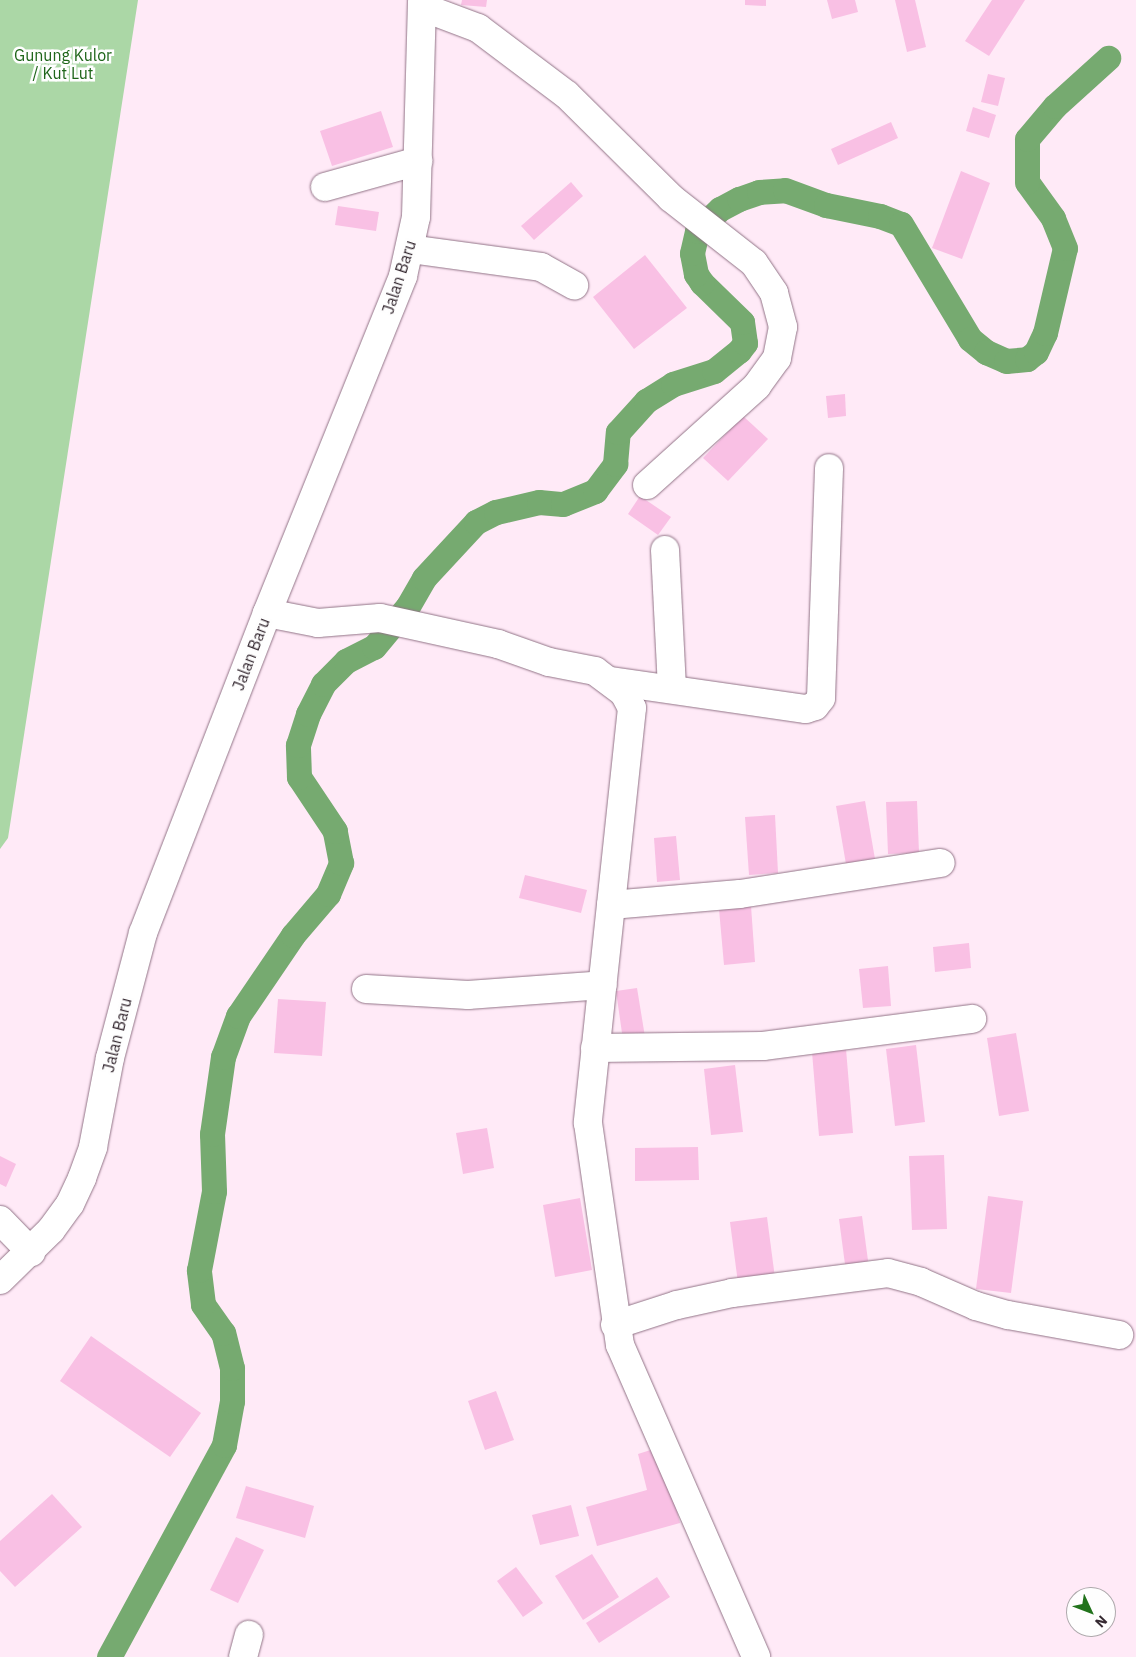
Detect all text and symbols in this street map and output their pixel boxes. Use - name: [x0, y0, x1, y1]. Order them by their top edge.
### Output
- park label: Gunung Kulor / Kut Lut: [14, 45, 112, 83]
- street label: Jalan Baru: [378, 238, 420, 316]
- street label: Jalan Baru: [228, 615, 274, 693]
- street label: Jalan Baru: [98, 996, 136, 1074]
- north arrow: [1066, 1587, 1116, 1637]
- text: N: [1091, 1612, 1111, 1631]

